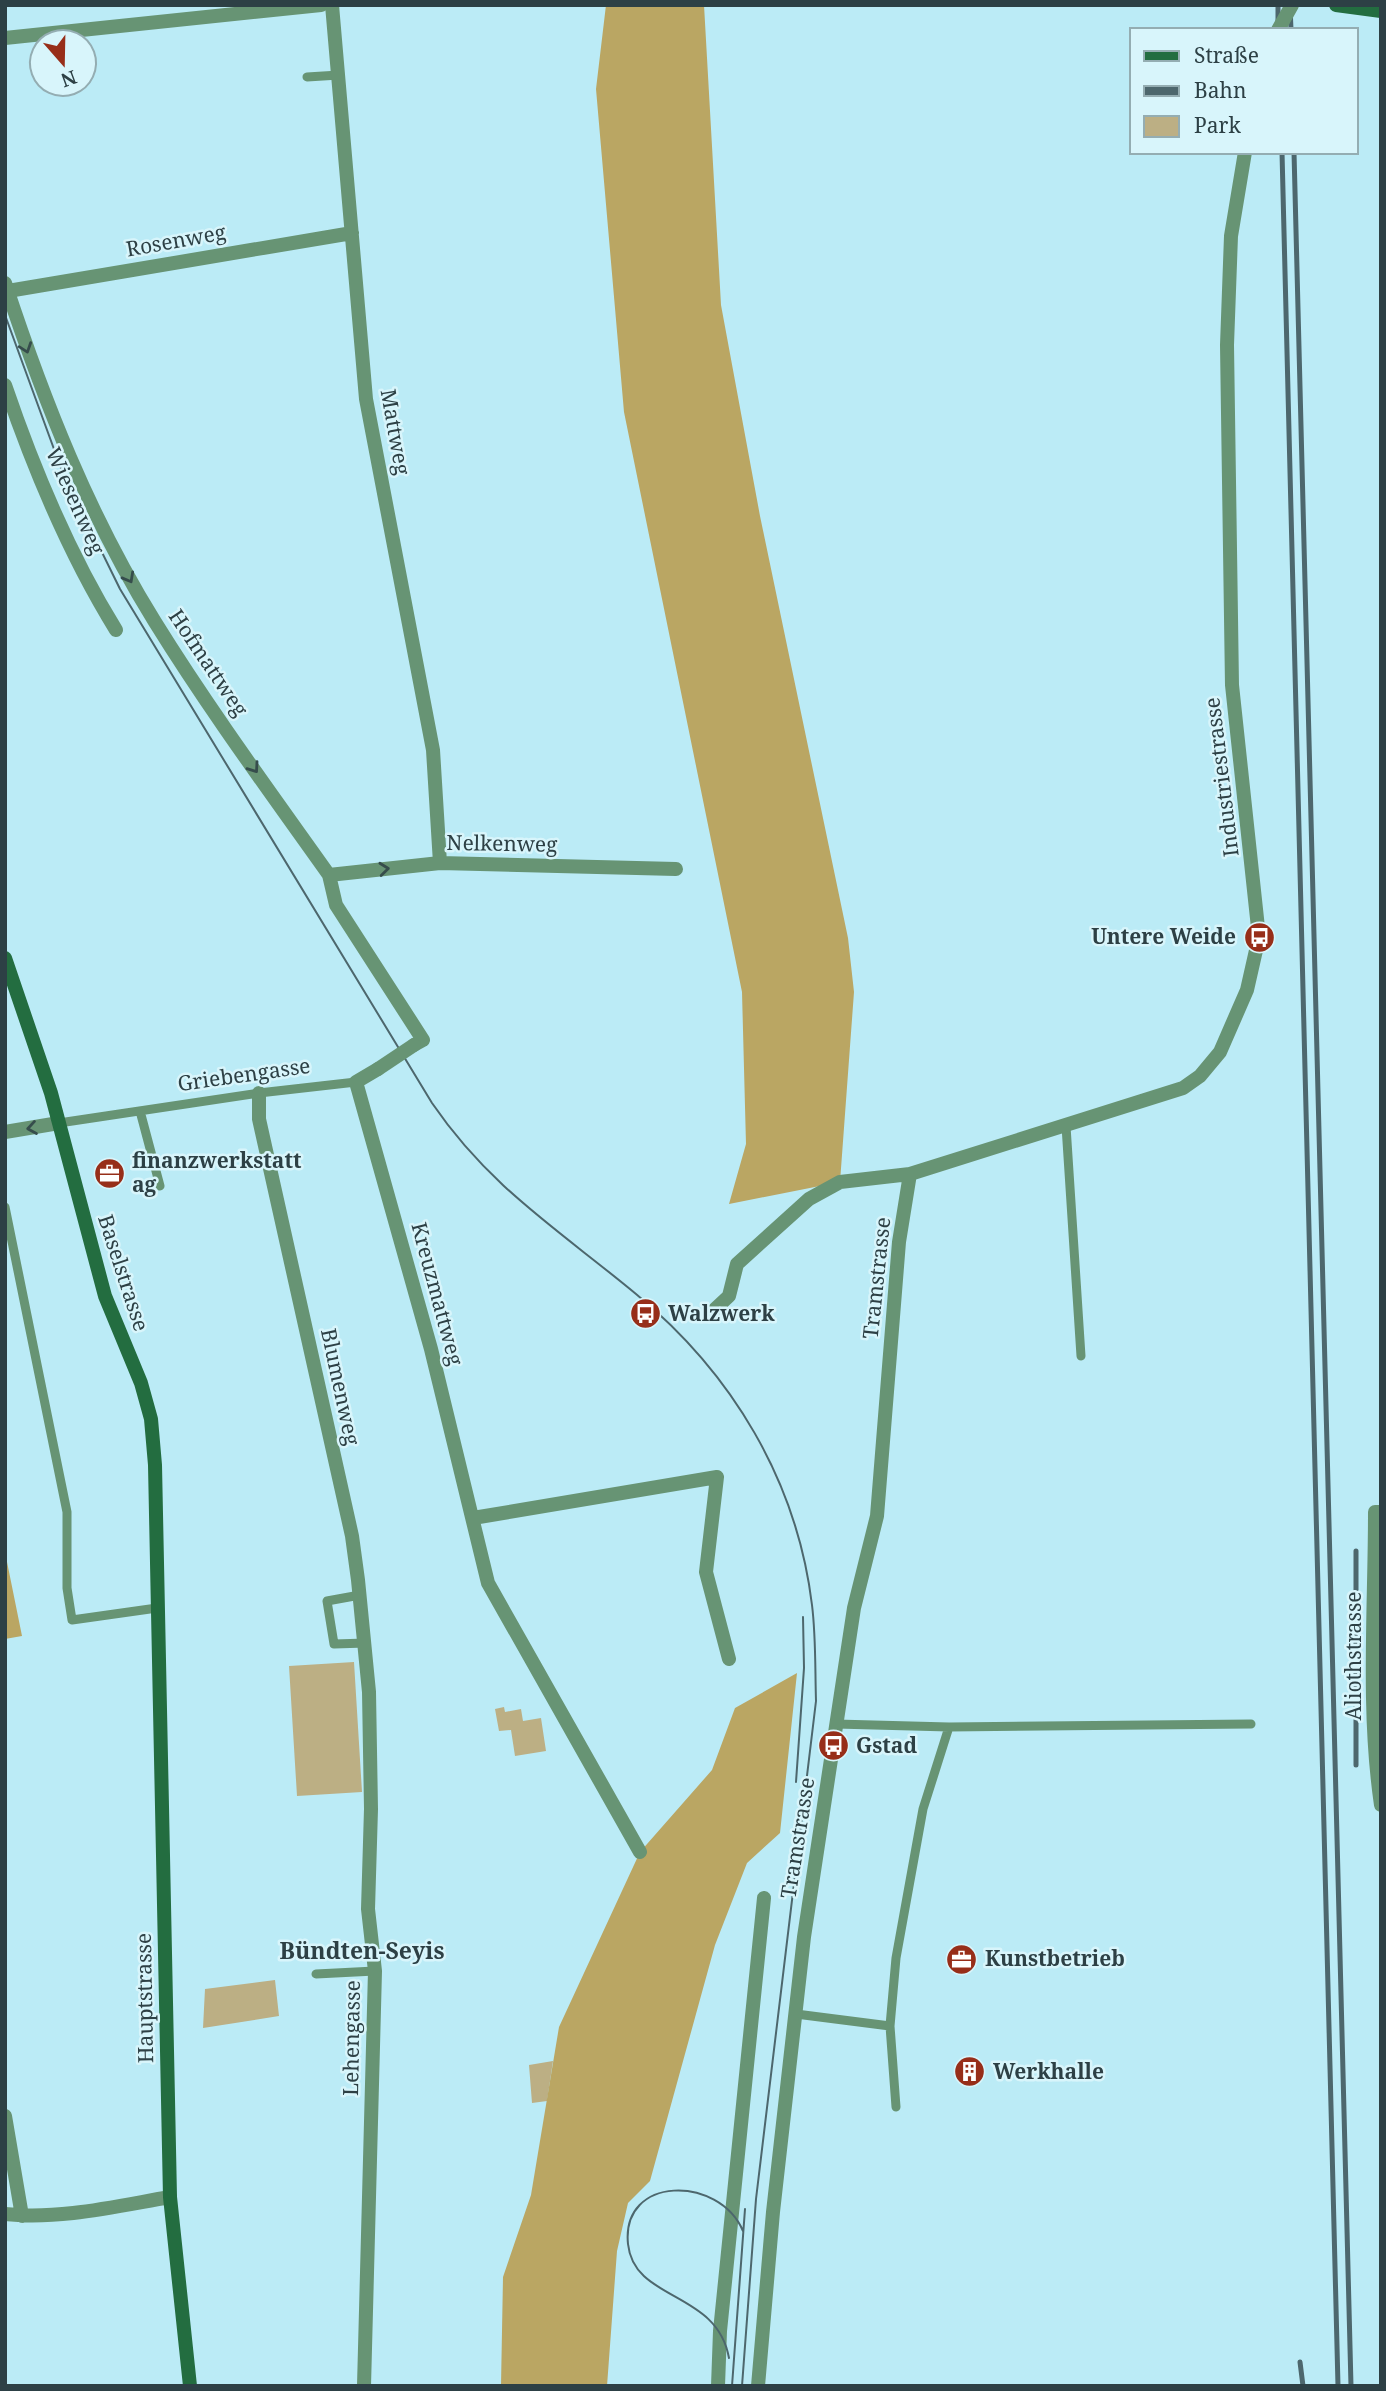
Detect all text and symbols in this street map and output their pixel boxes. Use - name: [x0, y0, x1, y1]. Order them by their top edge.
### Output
- north arrow: [28, 28, 98, 98]
- legend: [1130, 28, 1358, 154]
- text: Straße: [1194, 41, 1259, 69]
- text: N: [57, 64, 80, 94]
- text: Bahn: [1194, 76, 1246, 104]
- text: Park: [1194, 111, 1241, 139]
- street label: Rosenweg: [124, 217, 229, 263]
- one-way arrow: [18, 342, 32, 354]
- street label: Mattweg: [375, 387, 417, 478]
- street label: Wiesenweg: [40, 442, 112, 559]
- one-way arrow: [121, 570, 135, 583]
- street label: Hofmattweg: [163, 603, 255, 722]
- street label: Industriestrasse: [1197, 696, 1245, 858]
- one-way arrow: [246, 760, 258, 773]
- street label: Nelkenweg: [446, 828, 558, 858]
- one-way arrow: [379, 862, 390, 877]
- bus stop icon: Untere Weide: [1242, 920, 1276, 954]
- place label: Untere Weide: [1091, 922, 1236, 950]
- street label: Griebengasse: [176, 1051, 312, 1097]
- one-way arrow: [26, 1120, 38, 1135]
- place label: finanzwerkstatt ag: [132, 1146, 302, 1198]
- office icon: finanzwerkstatt ag: [92, 1156, 126, 1190]
- street label: Baselstrasse: [92, 1211, 156, 1335]
- street label: Tramstrasse: [856, 1216, 896, 1340]
- street label: Kreuzmattweg: [405, 1219, 471, 1369]
- bus stop icon: Walzwerk: [628, 1297, 662, 1331]
- place label: Walzwerk: [668, 1299, 775, 1327]
- street label: Blumenweg: [315, 1326, 367, 1449]
- street label: Aliothstrasse: [1339, 1591, 1367, 1721]
- bus stop icon: Gstad: [816, 1729, 850, 1763]
- place label: Gstad: [856, 1731, 917, 1759]
- street label: Tramstrasse: [774, 1775, 820, 1900]
- street label: Hauptstrasse: [129, 1933, 159, 2063]
- district label: Bündten-Seyis: [280, 1934, 444, 1966]
- office icon: Kunstbetrieb: [945, 1942, 979, 1976]
- place label: Kunstbetrieb: [985, 1944, 1125, 1972]
- street label: Lehengasse: [336, 1980, 366, 2096]
- building icon: Werkhalle: [953, 2055, 987, 2089]
- place label: Werkhalle: [993, 2057, 1104, 2085]

